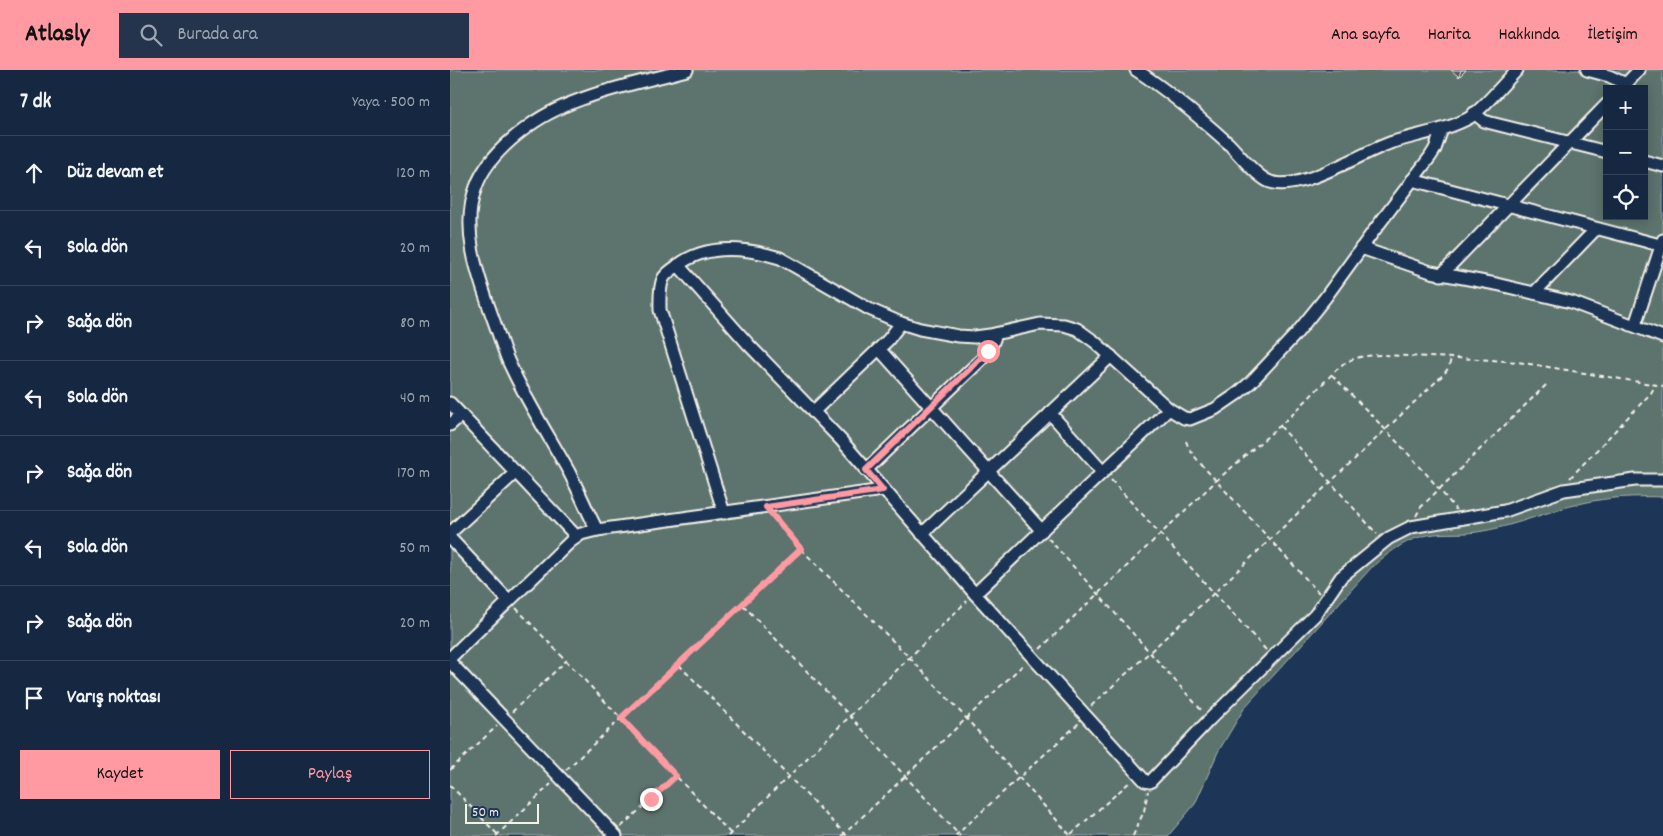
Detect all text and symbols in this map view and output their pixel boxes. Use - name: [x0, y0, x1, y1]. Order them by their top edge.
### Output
- search box: [119, 13, 469, 58]
- text: Atlasly: [25, 18, 89, 52]
- icon: search: [137, 21, 165, 49]
- text: Burada ara: [177, 22, 258, 49]
- text: Ana sayfa: [1331, 23, 1400, 48]
- text: Harita: [1428, 23, 1470, 48]
- text: Hakkında: [1498, 23, 1559, 48]
- text: İletişim: [1587, 23, 1638, 48]
- map controls: [1603, 85, 1648, 220]
- button: +: [1603, 85, 1648, 130]
- text: 7 dk: [20, 88, 51, 118]
- text: Yaya · 500 m: [352, 91, 430, 114]
- button: −: [1603, 130, 1648, 175]
- icon: ahead: [20, 159, 48, 187]
- text: Düz devam et: [67, 160, 163, 187]
- text: 120 m: [396, 162, 430, 185]
- button: locate: [1603, 175, 1648, 220]
- icon: left: [20, 234, 48, 262]
- text: Sola dön: [67, 235, 128, 262]
- text: 20 m: [400, 237, 430, 260]
- icon: right: [20, 309, 48, 337]
- text: Sağa dön: [67, 310, 132, 337]
- text: 80 m: [400, 312, 430, 335]
- route start: [977, 340, 1000, 363]
- icon: left: [20, 384, 48, 412]
- text: Sola dön: [67, 385, 128, 412]
- text: 40 m: [400, 387, 430, 410]
- icon: right: [20, 459, 48, 487]
- text: Sağa dön: [67, 460, 132, 487]
- text: 170 m: [397, 462, 430, 485]
- icon: left: [20, 534, 48, 562]
- text: Sola dön: [67, 535, 128, 562]
- text: 50 m: [399, 537, 430, 560]
- icon: right: [20, 609, 48, 637]
- text: Sağa dön: [67, 610, 132, 637]
- text: 20 m: [400, 612, 430, 635]
- icon: arrive: [20, 684, 48, 712]
- text: Varış noktası: [67, 685, 161, 712]
- button: Kaydet: [20, 750, 220, 799]
- button: Paylaş: [230, 750, 430, 799]
- route end: [640, 788, 663, 811]
- scale bar: [465, 801, 539, 824]
- text: 50 m: [472, 803, 499, 823]

